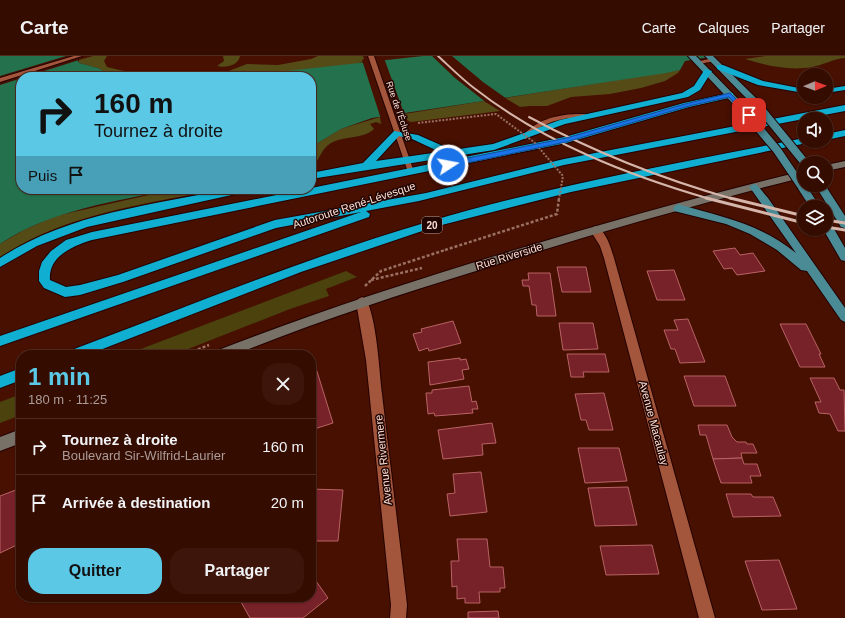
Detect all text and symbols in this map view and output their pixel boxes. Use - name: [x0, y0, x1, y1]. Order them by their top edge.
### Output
- text: Carte: [20, 17, 69, 38]
- text: Carte: [642, 20, 676, 36]
- text: Calques: [698, 20, 749, 36]
- text: Partager: [771, 20, 825, 36]
- north arrow: [797, 68, 833, 104]
- map controls: [797, 68, 833, 236]
- street label: Rue de l'Écluse: [384, 80, 414, 142]
- icon: right: [28, 88, 80, 140]
- text: 160 m: [94, 88, 173, 119]
- pin: [732, 98, 766, 132]
- icon: arrive: [738, 104, 760, 126]
- button: sound: [797, 112, 833, 148]
- text: Tournez à droite: [94, 121, 223, 141]
- position arrow: [427, 144, 469, 186]
- button: search: [797, 156, 833, 192]
- icon: arrive: [65, 164, 87, 186]
- text: Puis: [28, 167, 57, 184]
- street label: Autoroute René-Lévesque: [291, 179, 417, 231]
- button: layers: [797, 200, 833, 236]
- road number: 20: [422, 217, 442, 233]
- street label: Rue Riverside: [474, 240, 544, 272]
- text: 1 min: [28, 363, 91, 390]
- button: close: [262, 363, 304, 405]
- street label: Avenue Macaulay: [637, 379, 671, 467]
- text: 180 m · 11:25: [28, 392, 107, 407]
- street label: Avenue Rivermere: [372, 414, 394, 506]
- text: Tournez à droite: [62, 431, 178, 448]
- icon: right: [28, 436, 50, 458]
- text: 160 m: [262, 438, 304, 455]
- text: Boulevard Sir-Wilfrid-Laurier: [62, 448, 225, 463]
- icon: arrive: [28, 492, 50, 514]
- text: Arrivée à destination: [62, 494, 210, 511]
- text: 20 m: [271, 494, 304, 511]
- button: Quitter: [28, 548, 162, 594]
- button: Partager: [170, 548, 304, 594]

